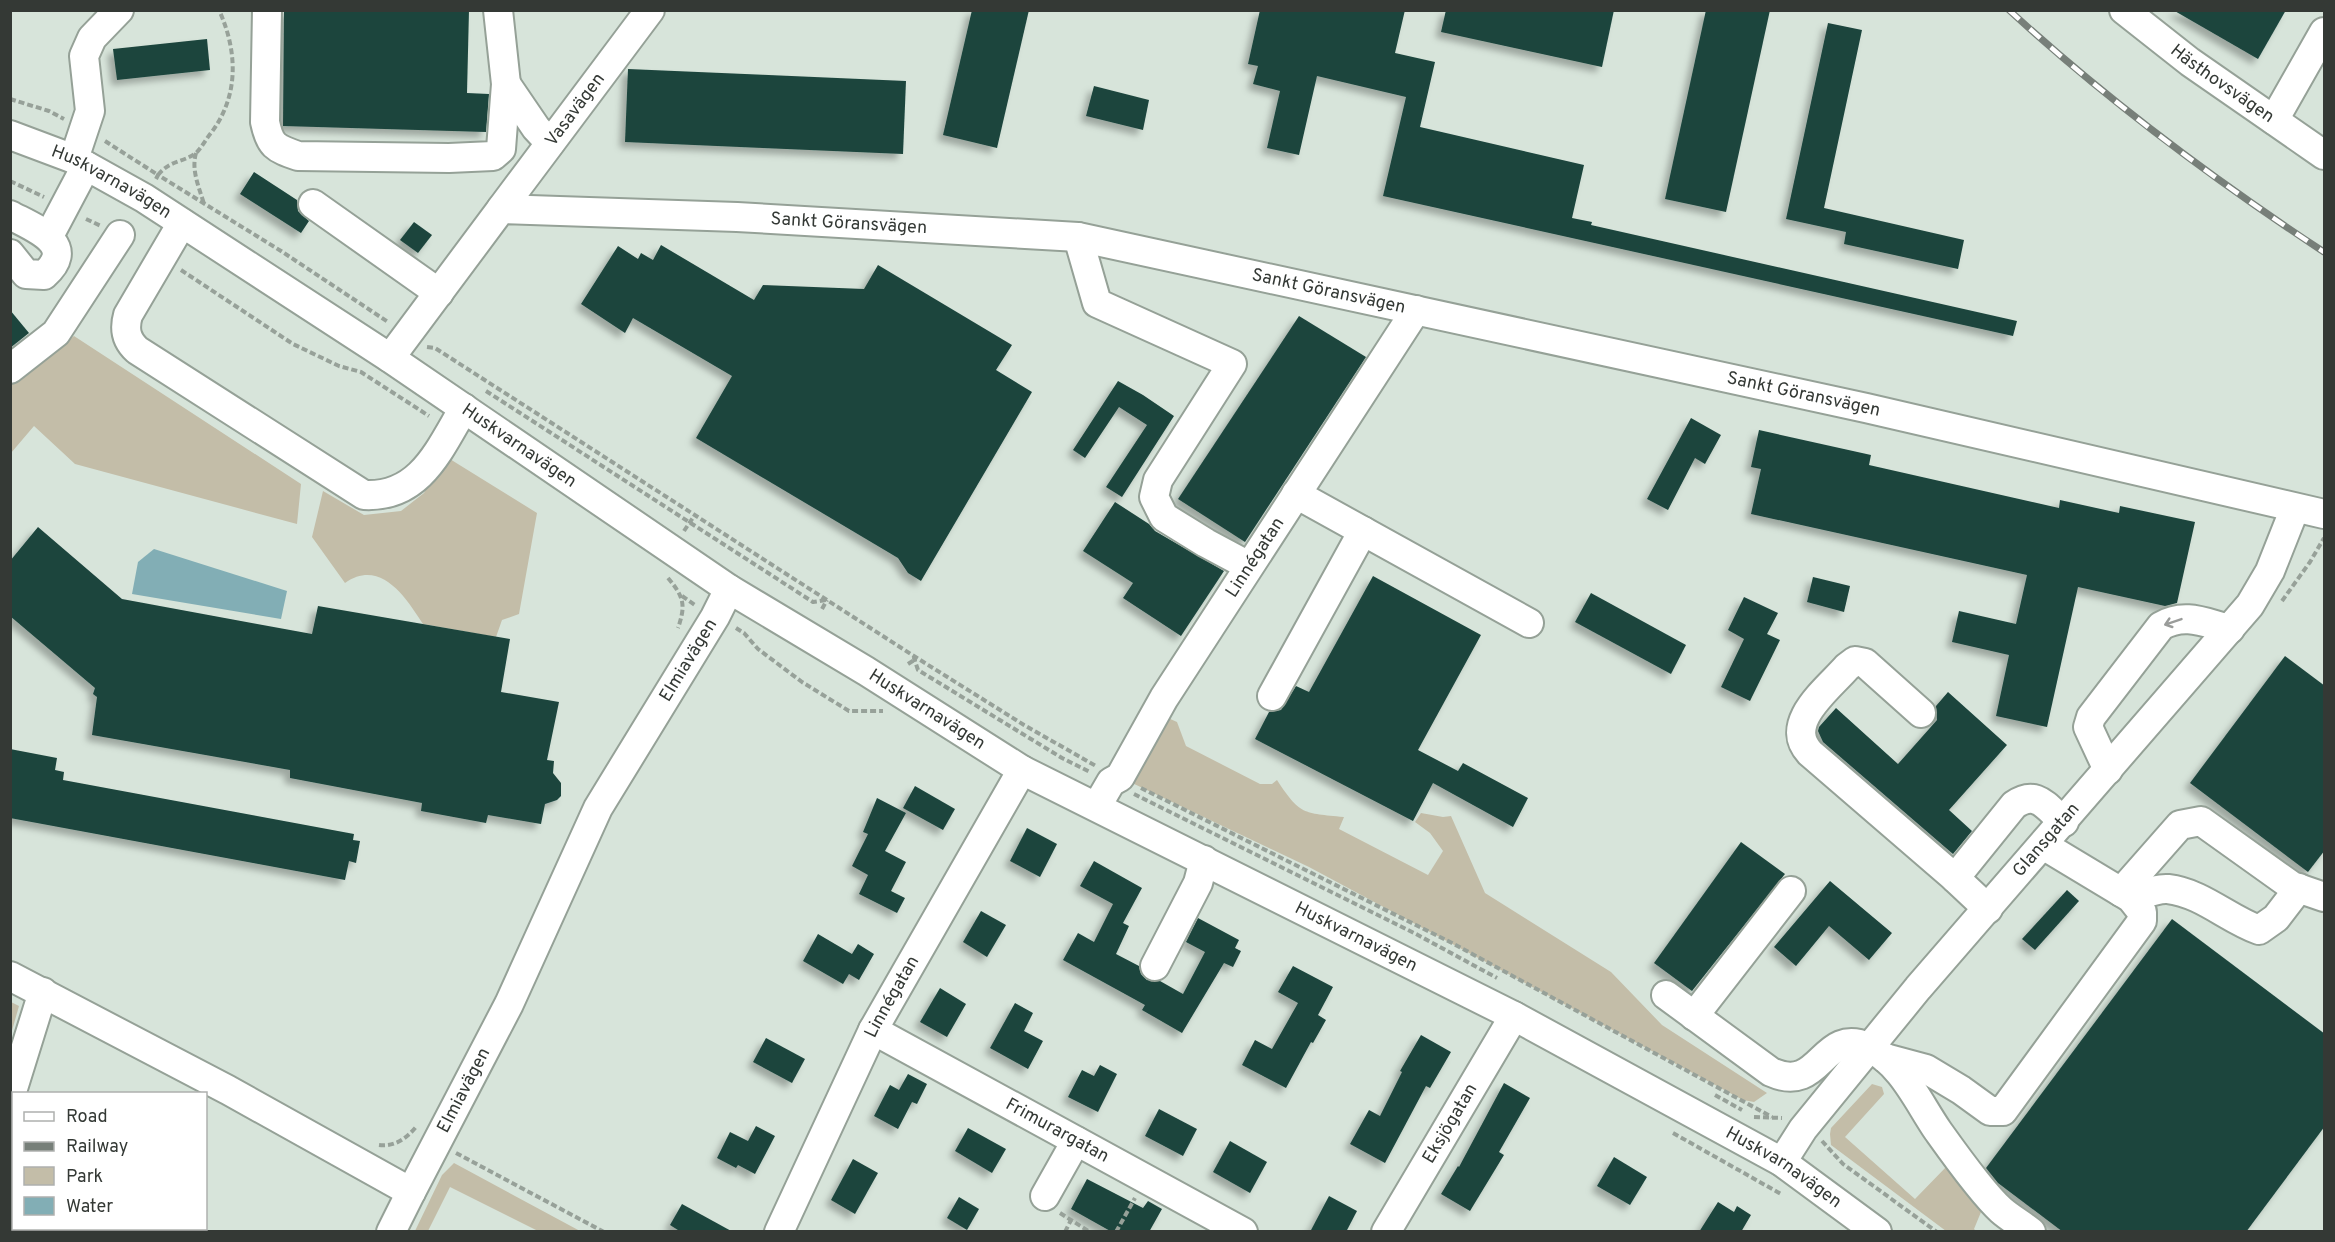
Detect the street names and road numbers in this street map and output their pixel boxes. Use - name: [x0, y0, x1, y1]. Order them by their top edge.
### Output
- street label: Hästhovsvägen: [2166, 39, 2279, 128]
- street label: Vasavägen: [540, 68, 610, 151]
- street label: Huskvarnavägen: [48, 140, 176, 224]
- street label: Sankt Göransvägen: [770, 207, 928, 240]
- street label: Sankt Göransvägen: [1250, 264, 1408, 319]
- street label: Sankt Göransvägen: [1725, 367, 1883, 422]
- street label: Huskvarnavägen: [457, 399, 581, 493]
- street label: Linnégatan: [1221, 513, 1290, 602]
- street label: Elmiavägen: [654, 615, 723, 706]
- street label: Huskvarnavägen: [864, 664, 990, 755]
- street label: Glansgatan: [2008, 798, 2085, 882]
- street label: Huskvarnavägen: [1291, 897, 1421, 977]
- street label: Linnégatan: [859, 952, 925, 1041]
- street label: Elmiavägen: [432, 1044, 496, 1137]
- street label: Eksjögatan: [1418, 1079, 1483, 1168]
- street label: Frimurargatan: [1001, 1093, 1113, 1168]
- street label: Huskvarnavägen: [1721, 1122, 1846, 1213]

